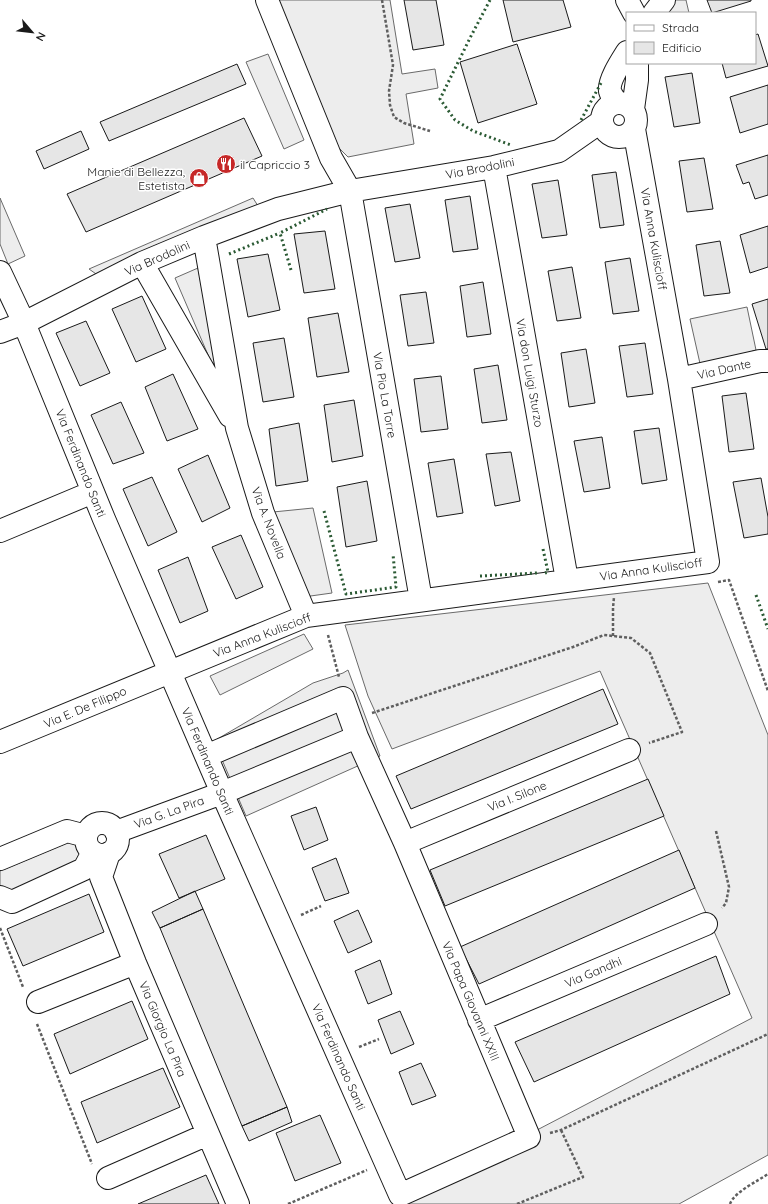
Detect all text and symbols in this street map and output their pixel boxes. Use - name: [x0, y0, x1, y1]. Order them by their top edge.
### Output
- north arrow: [12, 12, 52, 52]
- legend: [626, 12, 756, 64]
- text: Strada: [662, 20, 699, 35]
- text: N: [33, 30, 49, 44]
- text: Edificio: [662, 40, 702, 55]
- restaurant icon: il Capriccio 3: [215, 153, 237, 175]
- street label: Via Brodolini: [444, 154, 516, 182]
- place label: il Capriccio 3: [240, 157, 310, 172]
- place label: Manie di Bellezza, Estetista: [87, 164, 185, 193]
- shop icon: Manie di Bellezza, Estetista: [188, 167, 210, 189]
- street label: Via Anna Kuliscioff: [638, 187, 670, 292]
- street label: Via Brodolini: [122, 237, 192, 279]
- street label: Via don Luigi Sturzo: [513, 317, 547, 429]
- street label: Via Pio La Torre: [370, 351, 400, 439]
- street label: Via Dante: [696, 355, 753, 382]
- street label: Via Ferdinando Santi: [52, 407, 110, 519]
- street label: Via A. Novella: [248, 485, 290, 561]
- street label: Via Anna Kuliscioff: [599, 554, 704, 584]
- street label: Via Anna Kuliscioff: [211, 609, 313, 661]
- street label: Via E. De Filippo: [41, 683, 129, 731]
- street label: Via Ferdinando Santi: [179, 705, 237, 817]
- street label: Via I. Silone: [485, 777, 549, 815]
- street label: Via G. La Pira: [132, 792, 206, 832]
- street label: Via Papa Giovanni XXIII: [439, 939, 503, 1063]
- street label: Via Gandhi: [562, 953, 624, 991]
- street label: Via Giorgio La Pira: [136, 979, 190, 1079]
- street label: Via Ferdinando Santi: [309, 1001, 369, 1113]

